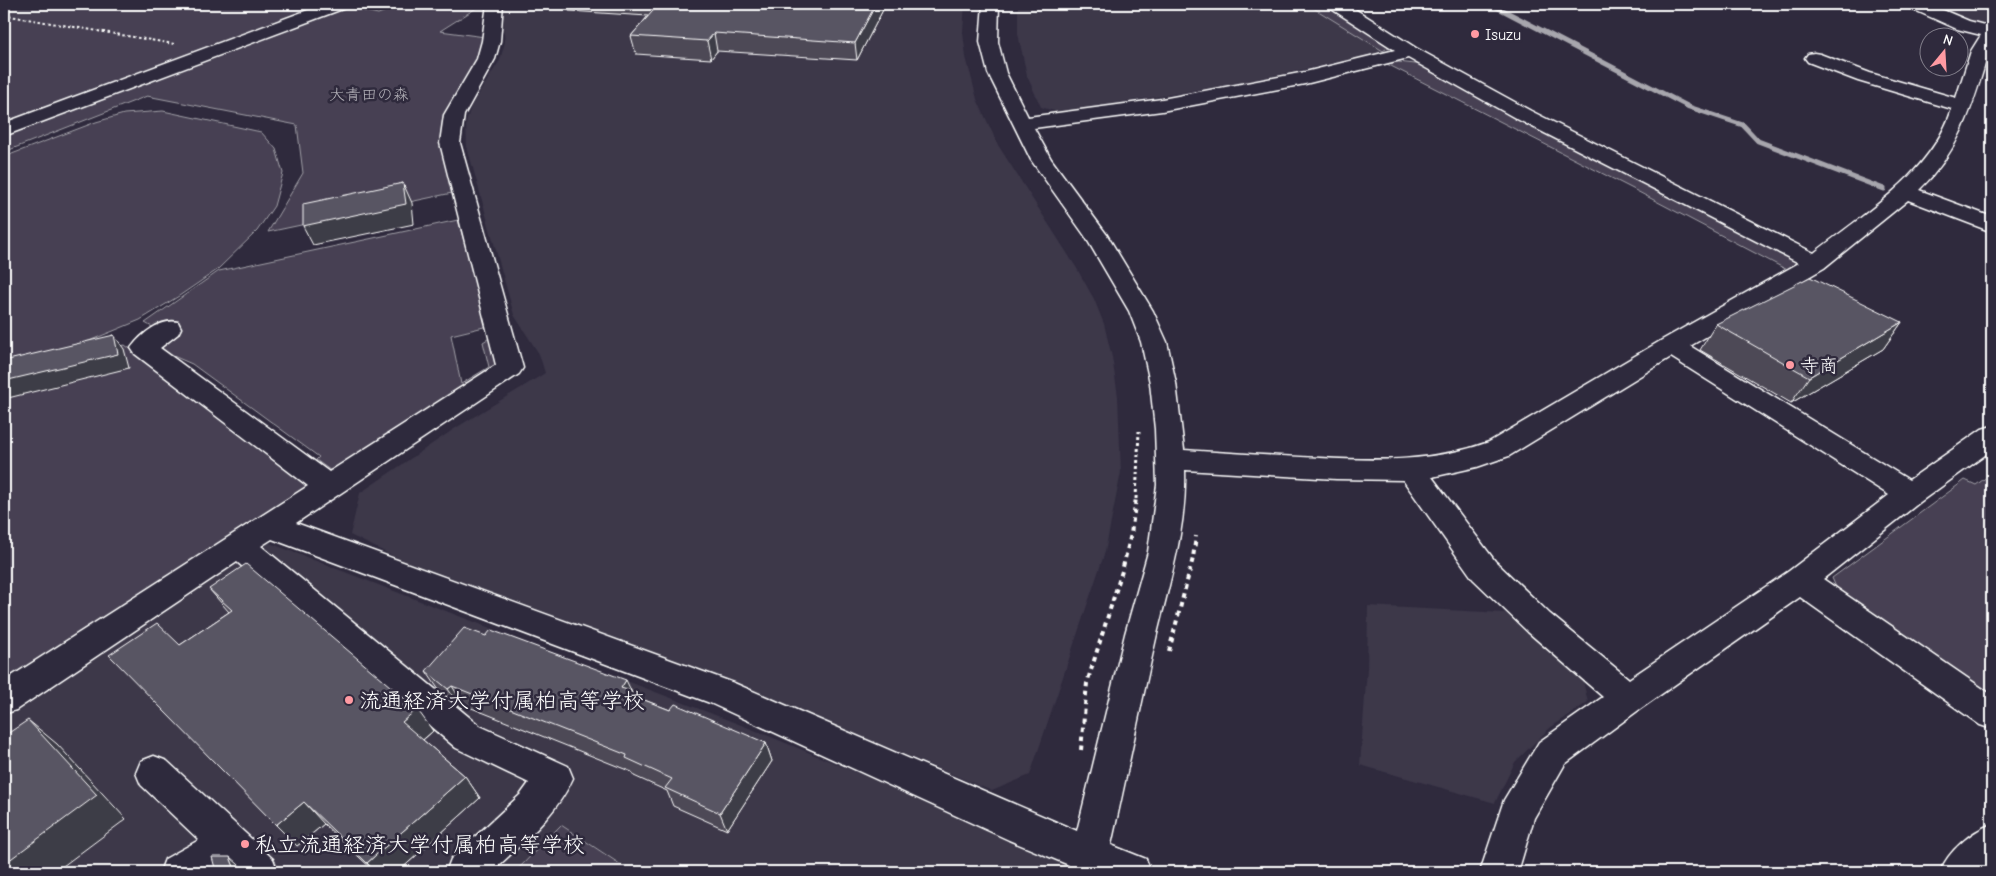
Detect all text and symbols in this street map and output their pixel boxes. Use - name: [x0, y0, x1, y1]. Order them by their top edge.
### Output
- place label: Isuzu: [1485, 26, 1521, 44]
- marker: Isuzu: [1469, 28, 1481, 40]
- north arrow: [1918, 28, 1968, 78]
- text: N: [1941, 31, 1955, 50]
- park label: 大青田の森: [329, 86, 409, 104]
- place label: 寺商: [1800, 355, 1838, 377]
- marker: 寺商: [1784, 359, 1796, 371]
- place label: 流通経済大学付属柏高等学校: [359, 688, 645, 714]
- marker: 流通経済大学付属柏高等学校: [343, 694, 355, 706]
- place label: 私立流通経済大学付属柏高等学校: [255, 832, 585, 858]
- marker: 私立流通経済大学付属柏高等学校: [239, 838, 251, 850]

